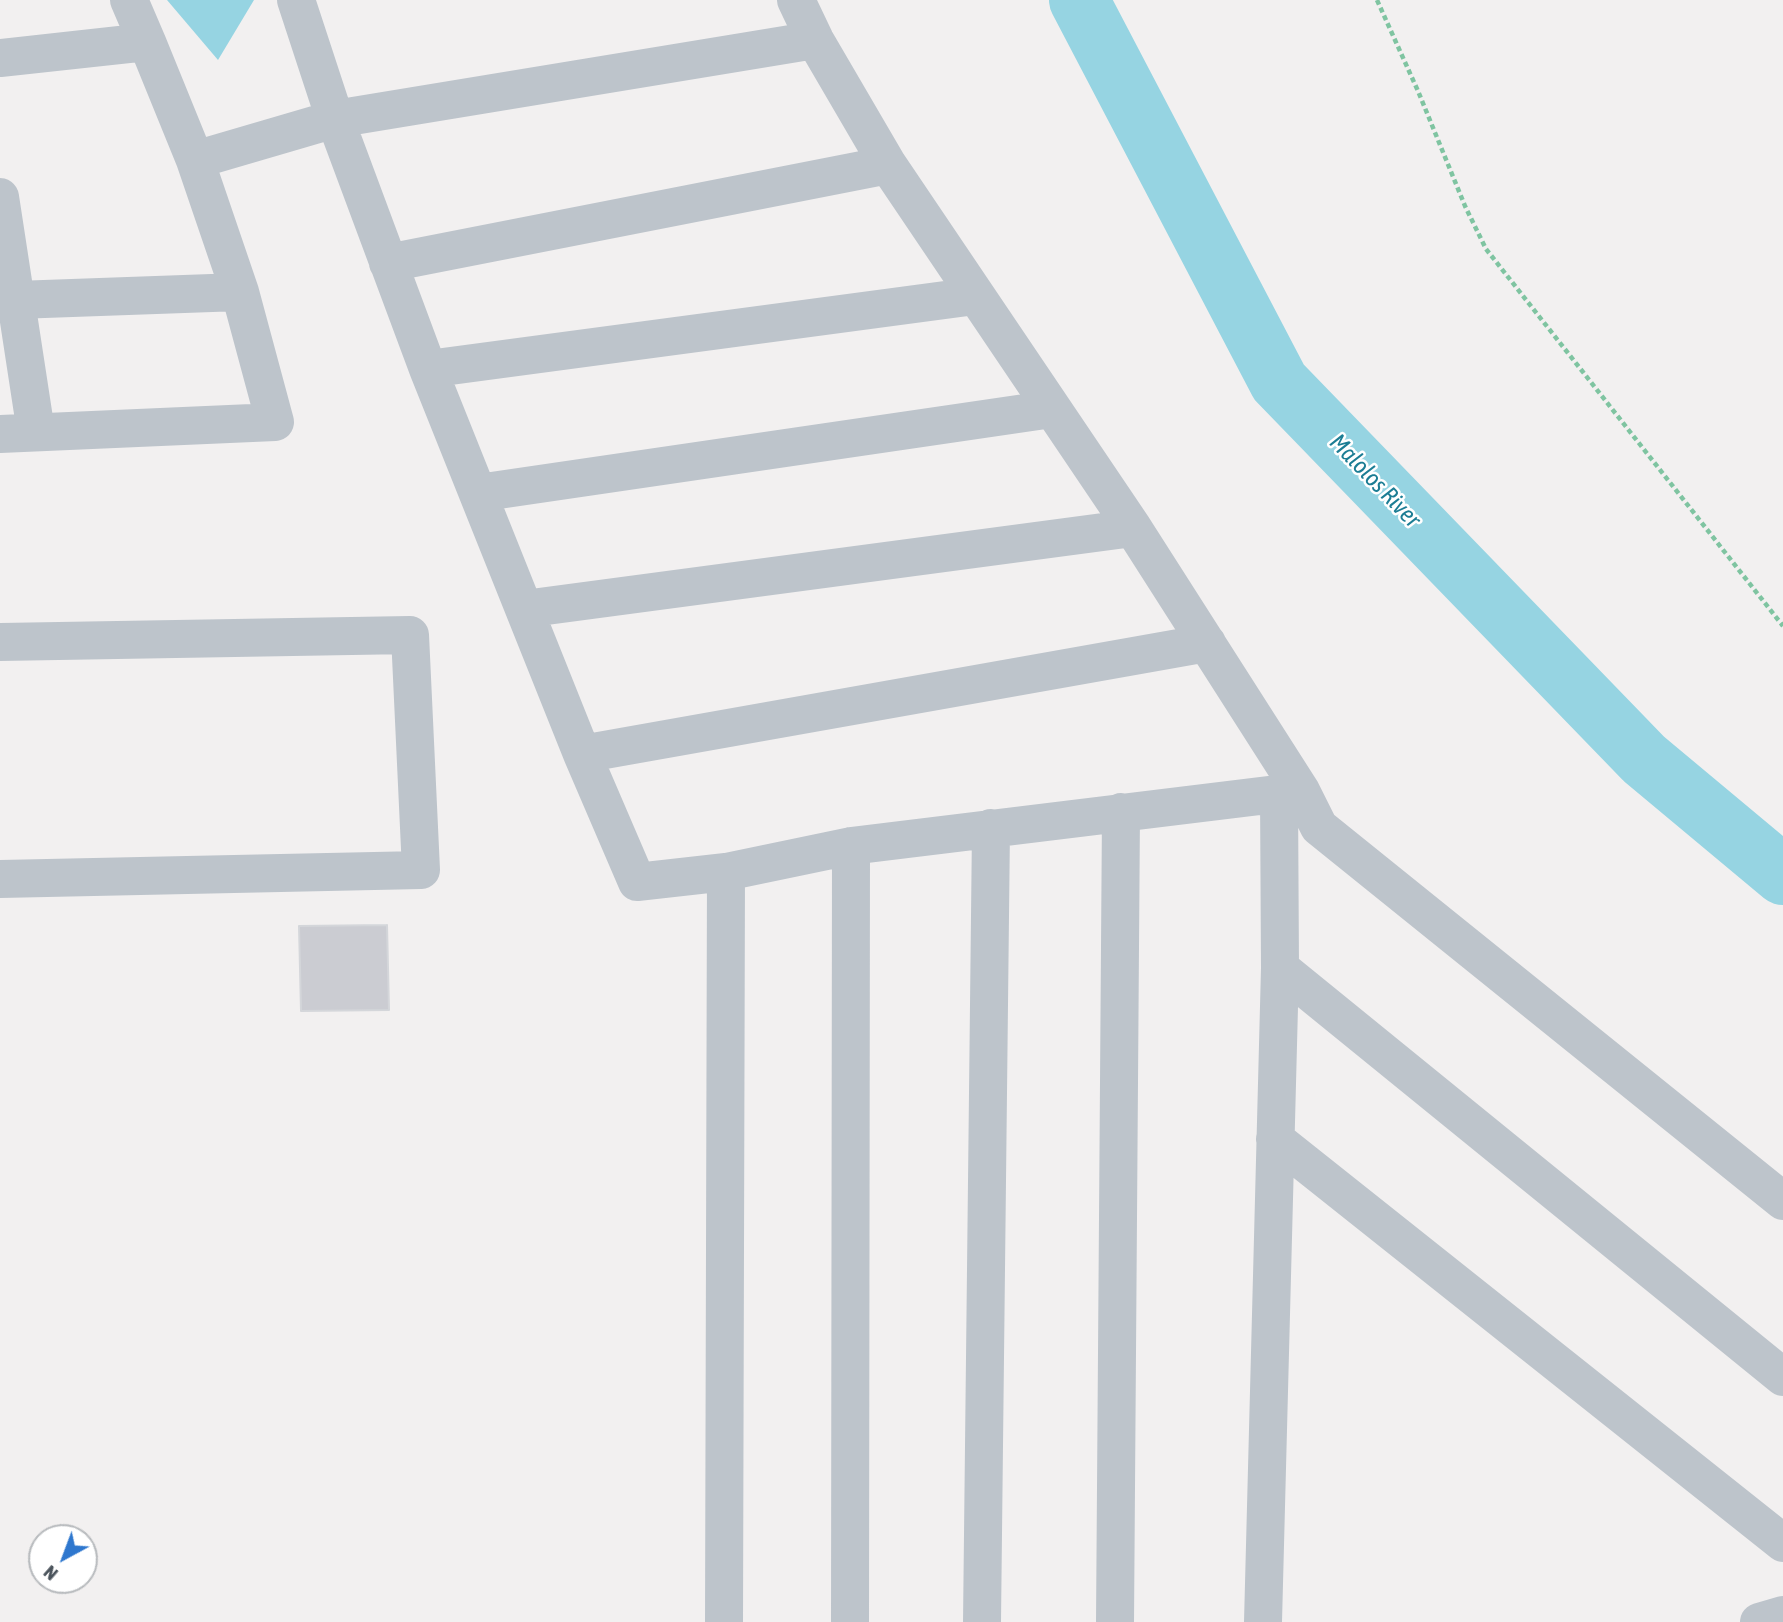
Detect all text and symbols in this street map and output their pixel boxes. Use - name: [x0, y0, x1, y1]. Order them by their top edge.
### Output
- water label: Malolos River: [1323, 428, 1427, 534]
- north arrow: [28, 1524, 98, 1594]
- text: N: [39, 1561, 62, 1585]

